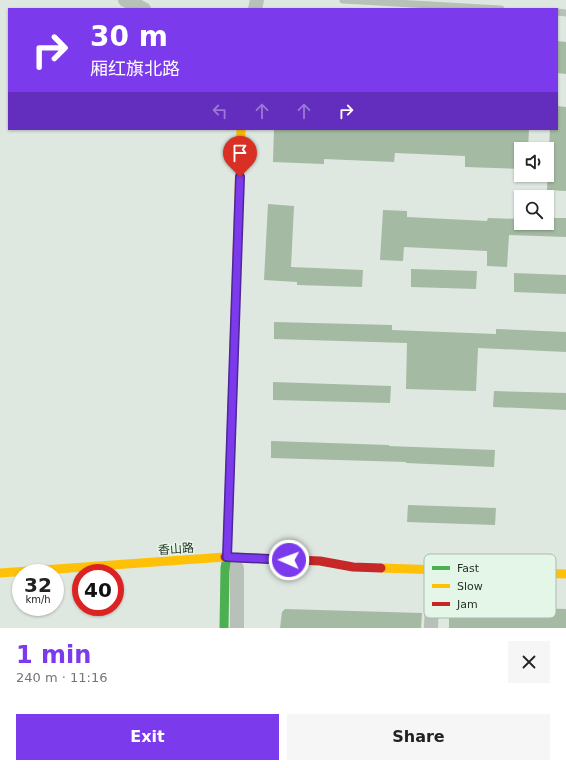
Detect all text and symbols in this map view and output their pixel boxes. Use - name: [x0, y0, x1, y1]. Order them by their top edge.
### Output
- text: 30 m: [90, 20, 168, 53]
- icon: right: [24, 24, 76, 76]
- text: 厢红旗北路: [90, 58, 180, 79]
- icon: left: [209, 100, 231, 122]
- icon: ahead: [251, 100, 273, 122]
- icon: ahead: [293, 100, 315, 122]
- icon: right: [335, 100, 357, 122]
- pin: [223, 136, 257, 177]
- icon: arrive: [229, 142, 251, 164]
- map controls: [514, 142, 554, 230]
- button: sound: [514, 142, 554, 182]
- button: search: [514, 190, 554, 230]
- position arrow: [268, 539, 310, 581]
- street label: 香山路: [158, 541, 194, 557]
- legend: [424, 554, 556, 618]
- text: Fast: [457, 562, 480, 575]
- speed limit sign: 40: [72, 564, 124, 616]
- text: 32: [24, 573, 52, 597]
- text: Slow: [457, 580, 483, 593]
- text: km/h: [25, 594, 51, 605]
- text: Jam: [456, 598, 478, 611]
- text: 1 min: [16, 641, 91, 669]
- button: close: [508, 641, 550, 683]
- text: 240 m · 11:16: [16, 670, 107, 685]
- button: Exit: [16, 714, 279, 760]
- button: Share: [287, 714, 550, 760]

